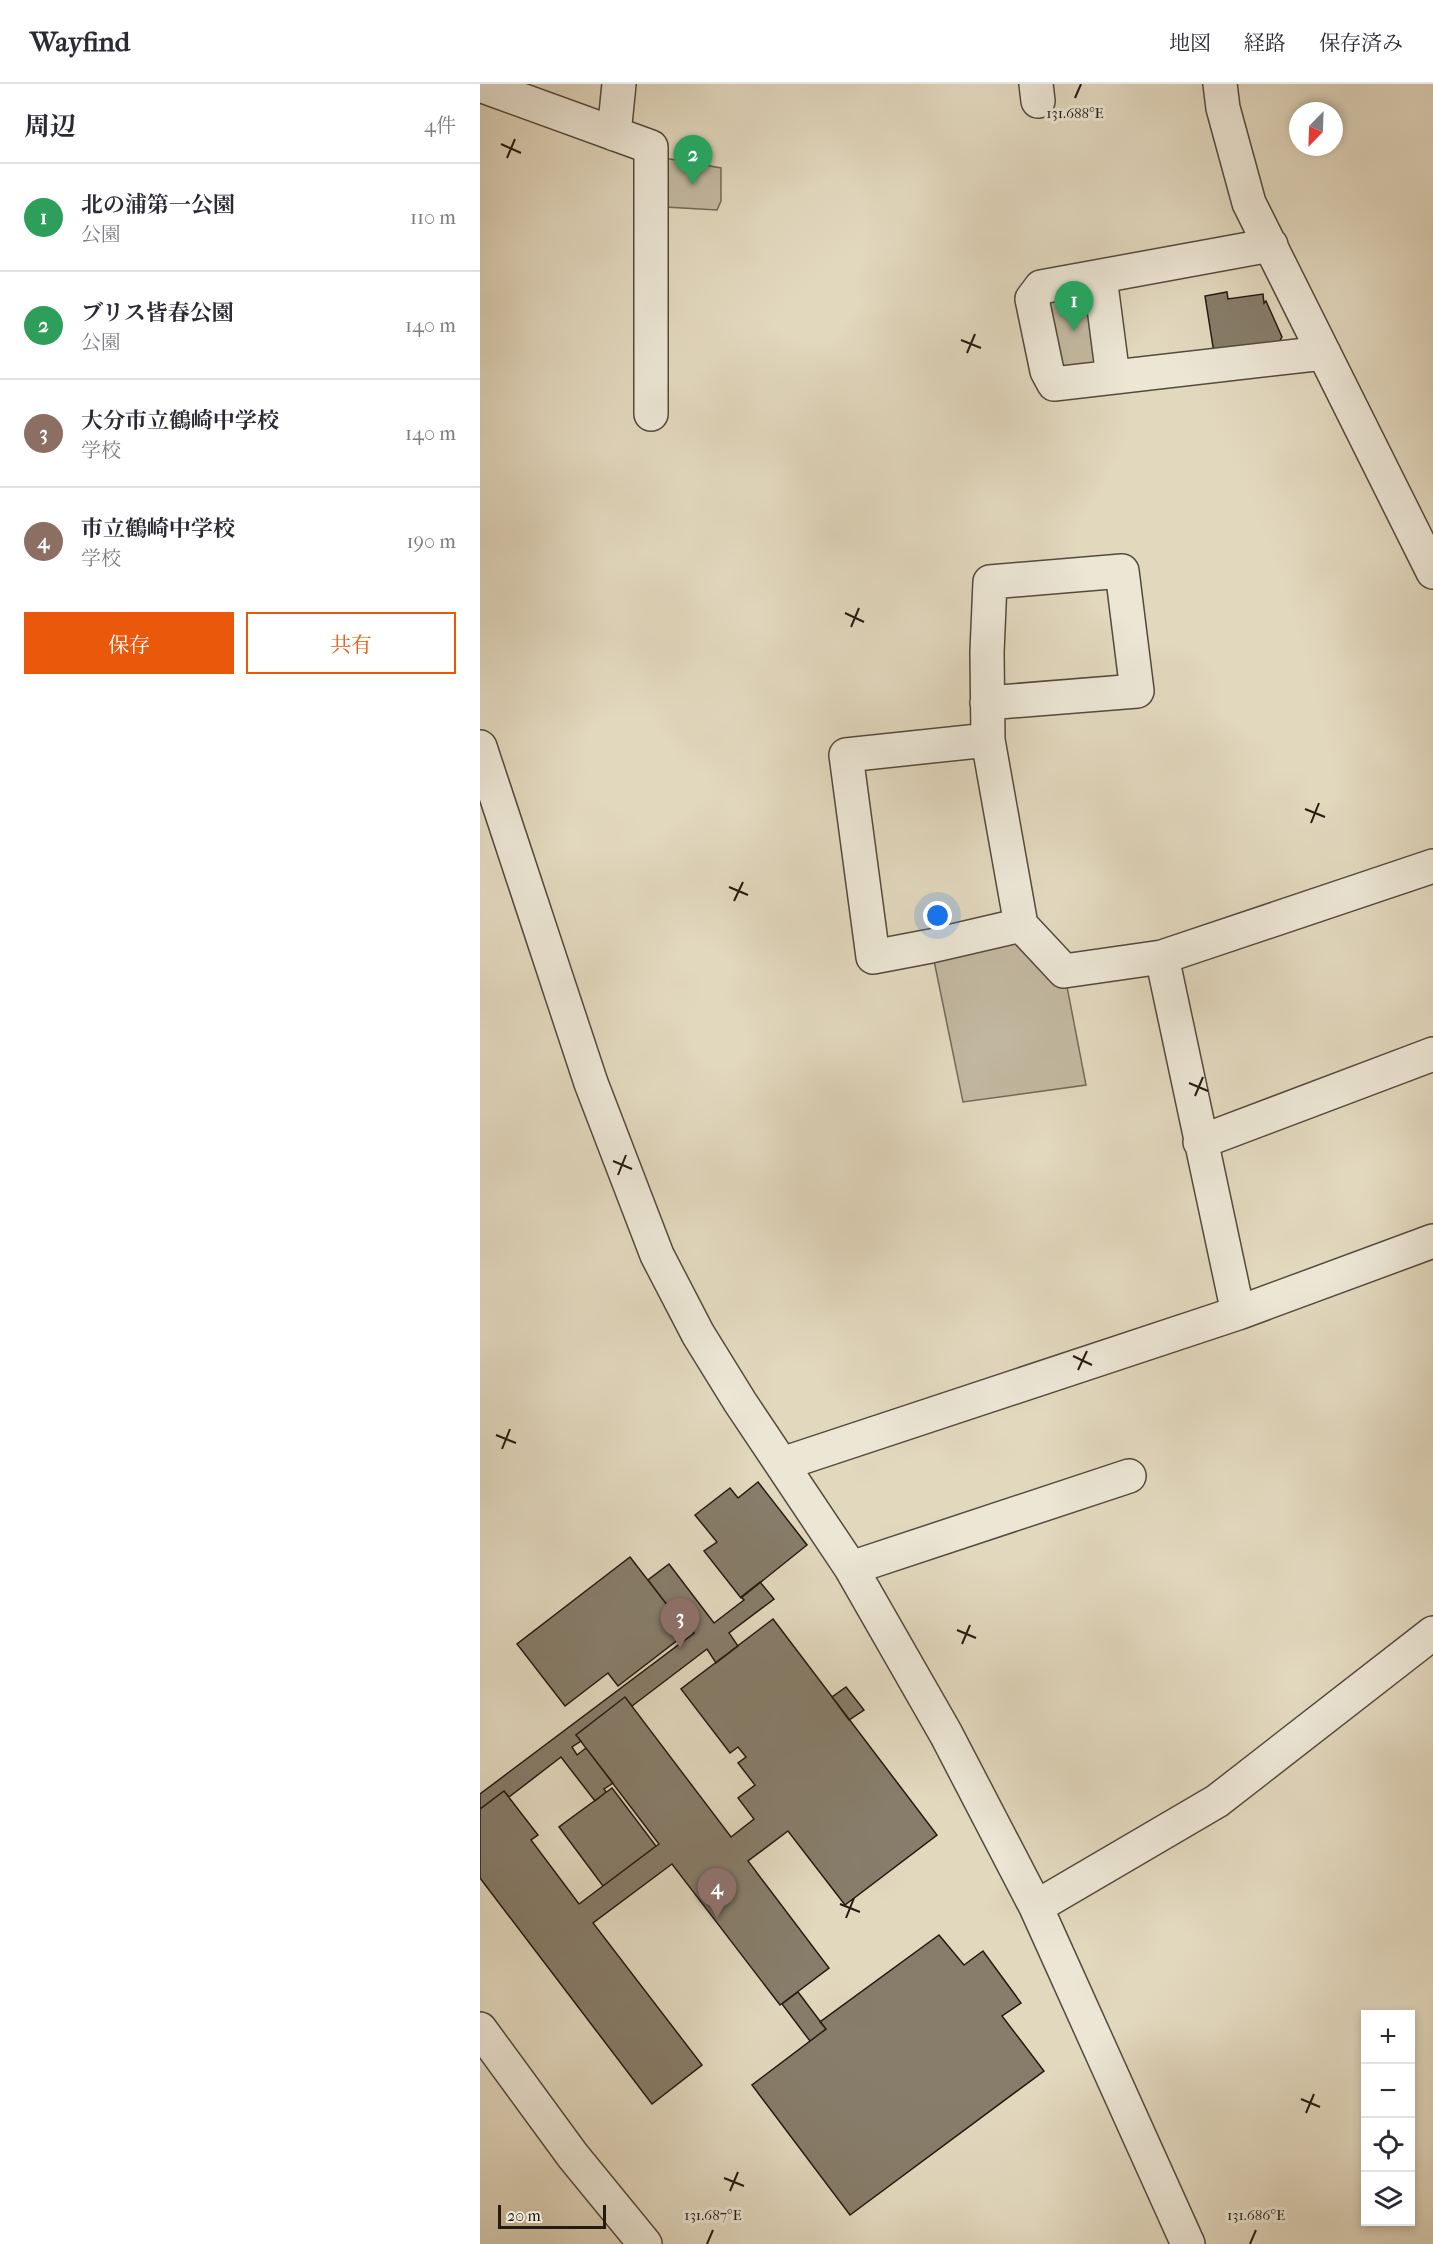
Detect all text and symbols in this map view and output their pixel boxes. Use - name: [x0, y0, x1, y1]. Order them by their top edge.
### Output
- text: Wayfind: [30, 25, 130, 58]
- text: 地図: [1169, 31, 1211, 55]
- text: 経路: [1244, 31, 1286, 55]
- text: 保存済み: [1319, 31, 1403, 55]
- north arrow: [1289, 102, 1343, 156]
- text: 131.688°E: [1046, 104, 1104, 122]
- text: 周辺: [24, 111, 76, 142]
- text: 4件: [424, 114, 456, 137]
- pin: 2: [674, 135, 712, 185]
- text: 北の浦第一公園: [81, 192, 235, 218]
- text: 1: [40, 206, 47, 229]
- text: 110 m: [410, 206, 456, 229]
- text: 公園: [81, 223, 121, 246]
- pin: 1: [1054, 282, 1094, 331]
- text: ブリス皆春公園: [81, 300, 234, 326]
- text: 2: [38, 314, 49, 337]
- text: 140 m: [405, 314, 456, 337]
- text: 公園: [81, 331, 121, 354]
- text: 大分市立鶴崎中学校: [81, 408, 279, 434]
- text: 3: [39, 422, 48, 445]
- text: 140 m: [405, 422, 456, 445]
- text: 学校: [81, 439, 121, 462]
- text: 市立鶴崎中学校: [81, 516, 235, 542]
- text: 4: [38, 530, 49, 553]
- text: 190 m: [406, 530, 456, 553]
- text: 学校: [81, 547, 121, 570]
- button: 保存: [24, 612, 234, 674]
- button: 共有: [246, 612, 456, 674]
- your location: [923, 901, 952, 930]
- pin: 3: [660, 1598, 700, 1648]
- pin: 4: [698, 1868, 736, 1918]
- map controls: [1361, 2010, 1415, 2226]
- button: +: [1361, 2010, 1415, 2064]
- button: −: [1361, 2064, 1415, 2118]
- button: locate: [1361, 2118, 1415, 2172]
- button: layers: [1361, 2172, 1415, 2226]
- scale bar: [498, 2202, 606, 2230]
- text: 20 m: [507, 2206, 541, 2225]
- text: 131.687°E: [684, 2206, 742, 2224]
- text: 131.686°E: [1227, 2206, 1285, 2224]

